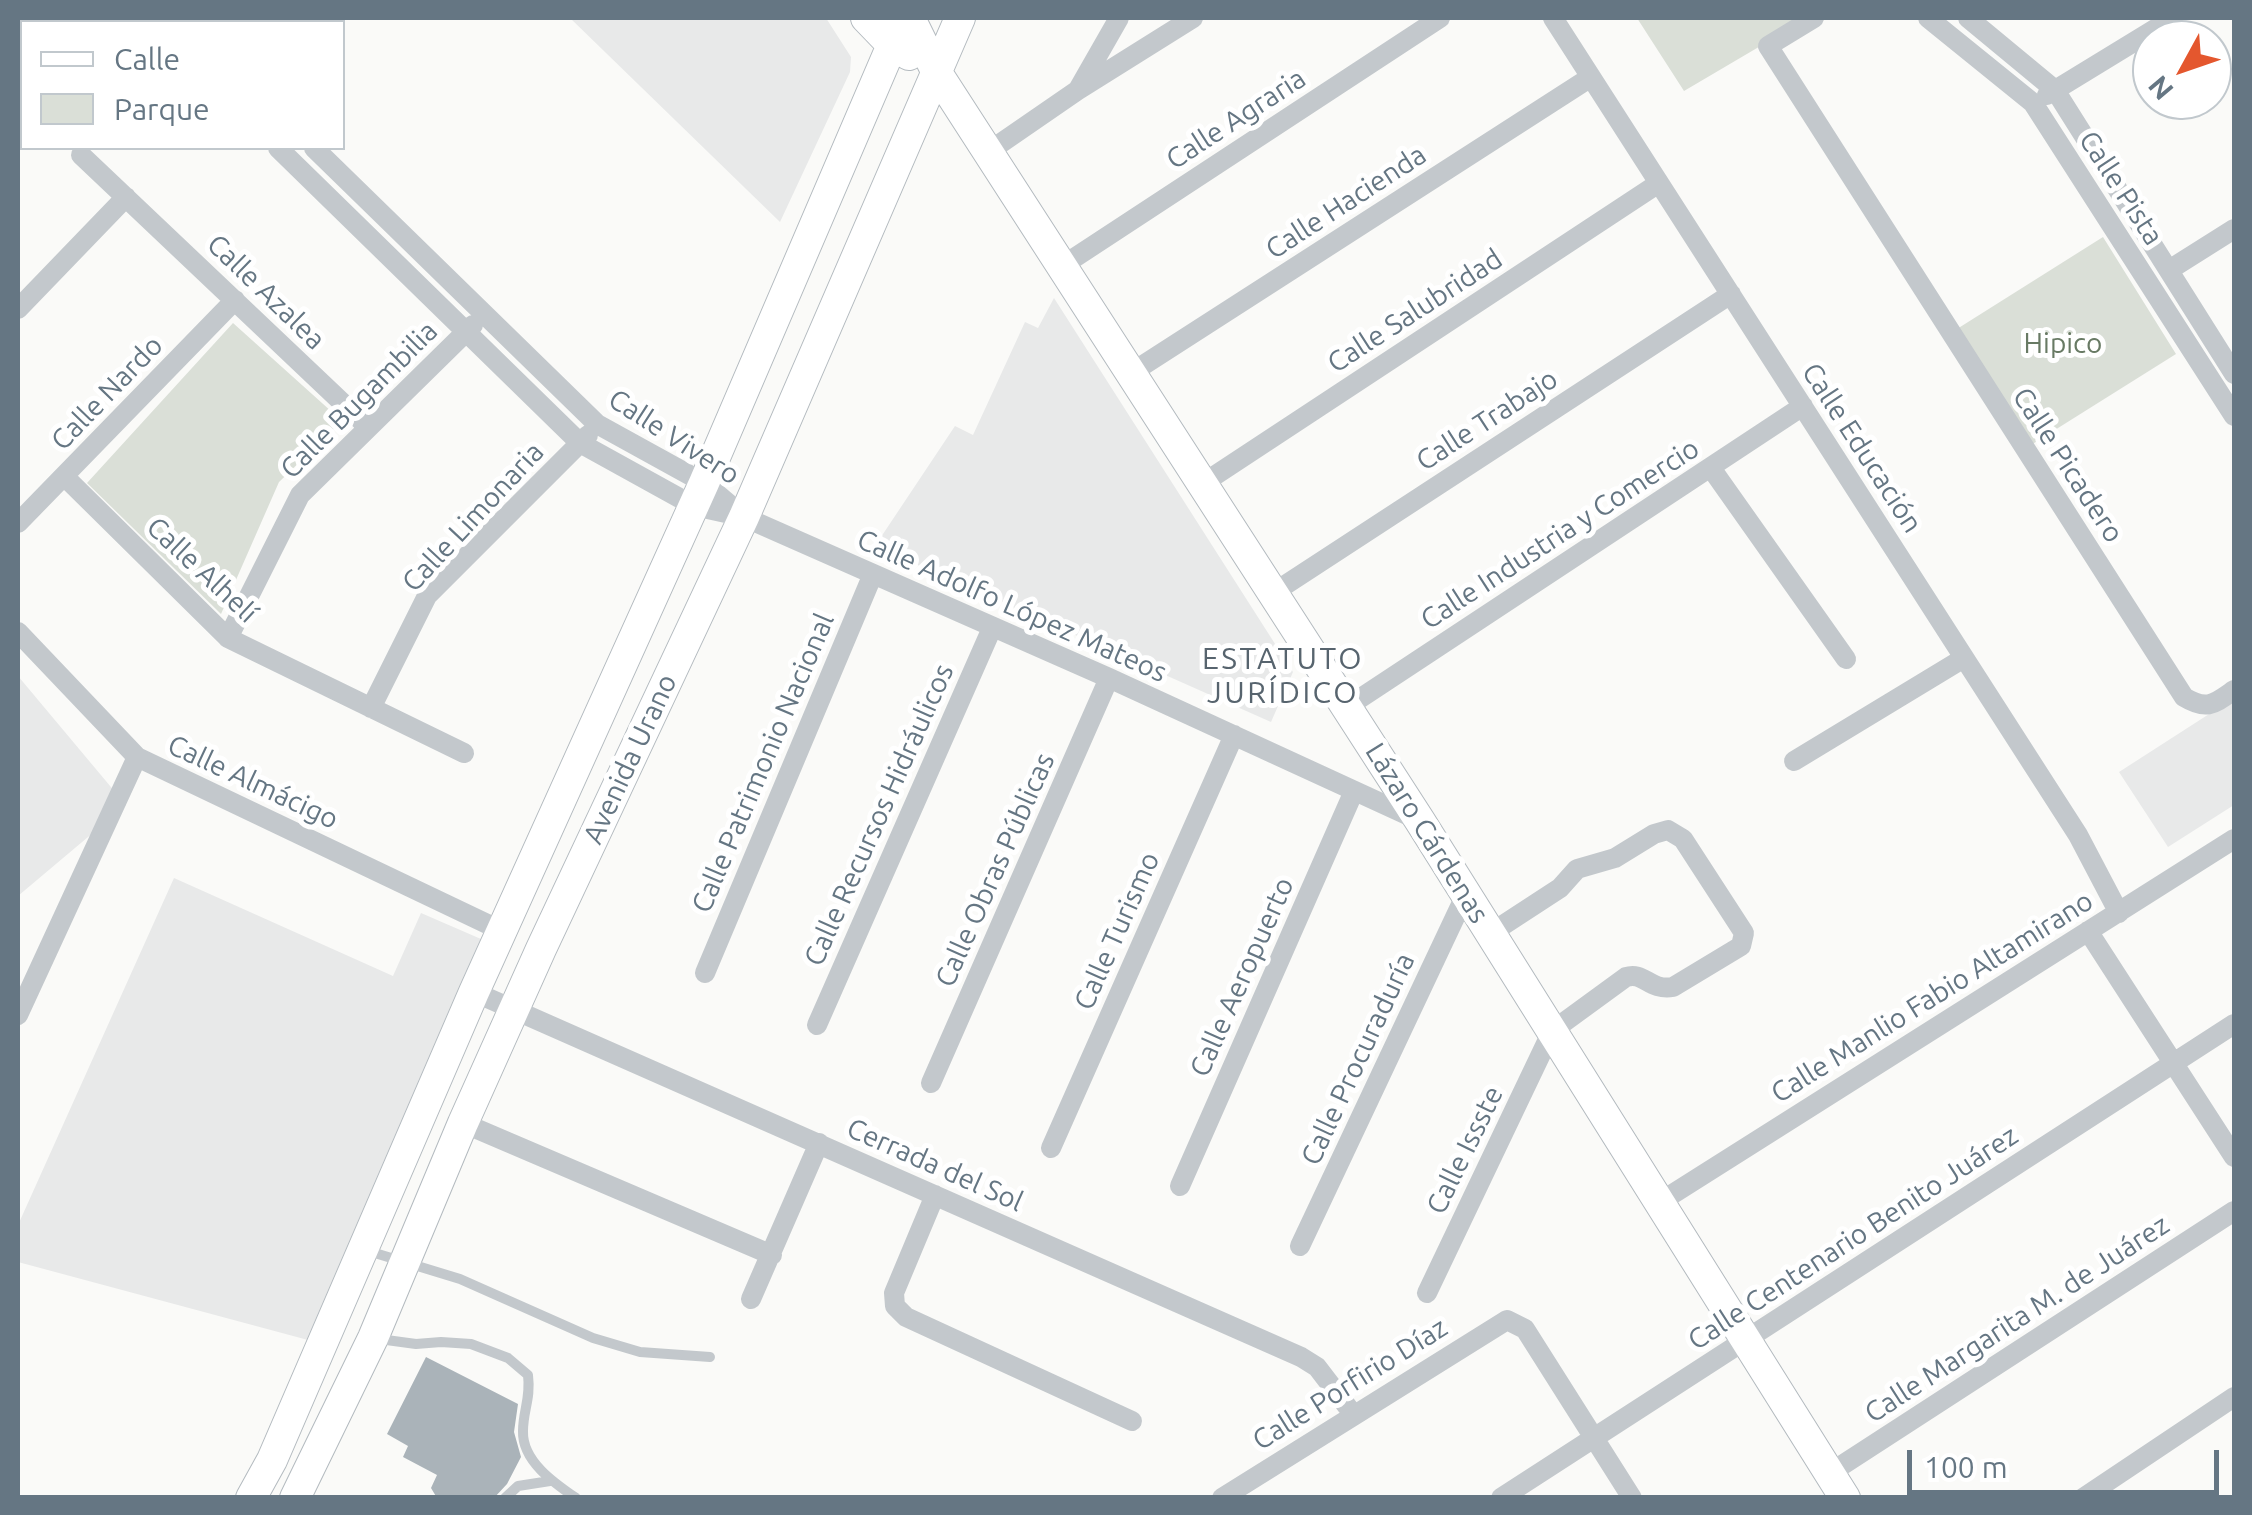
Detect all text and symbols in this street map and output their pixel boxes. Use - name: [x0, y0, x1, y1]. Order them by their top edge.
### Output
- legend: [20, 20, 345, 150]
- north arrow: [2132, 20, 2232, 120]
- text: Calle: [114, 42, 180, 76]
- street label: Calle Agraria: [1160, 62, 1312, 176]
- text: N: [2142, 70, 2179, 106]
- text: Parque: [114, 92, 210, 126]
- street label: Calle Pista: [2072, 125, 2170, 251]
- street label: Calle Hacienda: [1260, 138, 1432, 266]
- street label: Calle Azalea: [200, 227, 332, 357]
- street label: Calle Salubridad: [1321, 242, 1509, 380]
- street label: Calle Bugambilia: [273, 314, 445, 486]
- park label: Hipico: [2024, 327, 2102, 361]
- street label: Calle Nardo: [44, 329, 170, 457]
- street label: Calle Educación: [1795, 357, 1929, 539]
- street label: Calle Trabajo: [1410, 362, 1564, 478]
- street label: Calle Picadero: [2005, 381, 2131, 549]
- street label: Calle Vivero: [602, 382, 746, 492]
- street label: Calle Industria y Comercio: [1415, 431, 1705, 637]
- street label: Calle Limonaria: [395, 435, 551, 599]
- street label: Calle Alhelí: [140, 510, 264, 630]
- street label: Calle Adolfo López Mateos: [852, 522, 1172, 690]
- street label: Calle Patrimonio Nacional: [685, 608, 841, 918]
- district label: ESTATUTO JURÍDICO: [1202, 641, 1364, 712]
- street label: Calle Recursos Hidráulicos: [797, 659, 961, 971]
- street label: Avenida Urano: [576, 669, 684, 849]
- street label: Calle Almácigo: [162, 728, 344, 836]
- street label: Lázaro Cárdenas: [1358, 737, 1496, 929]
- street label: Calle Obras Públicas: [928, 748, 1062, 992]
- street label: Calle Turismo: [1067, 847, 1167, 1015]
- street label: Calle Aeropuerto: [1183, 872, 1301, 1082]
- street label: Calle Manlio Fabio Altamirano: [1765, 884, 2099, 1110]
- street label: Calle Procuraduría: [1294, 948, 1422, 1170]
- street label: Calle Issste: [1420, 1081, 1510, 1219]
- street label: Cerrada del Sol: [842, 1111, 1028, 1219]
- street label: Calle Centenario Benito Juárez: [1682, 1119, 2024, 1357]
- street label: Calle Margarita M. de Juárez: [1859, 1208, 2175, 1430]
- street label: Calle Porfirio Díaz: [1247, 1311, 1453, 1457]
- scale bar: [1912, 1430, 2224, 1492]
- text: 100 m: [1924, 1450, 2008, 1484]

